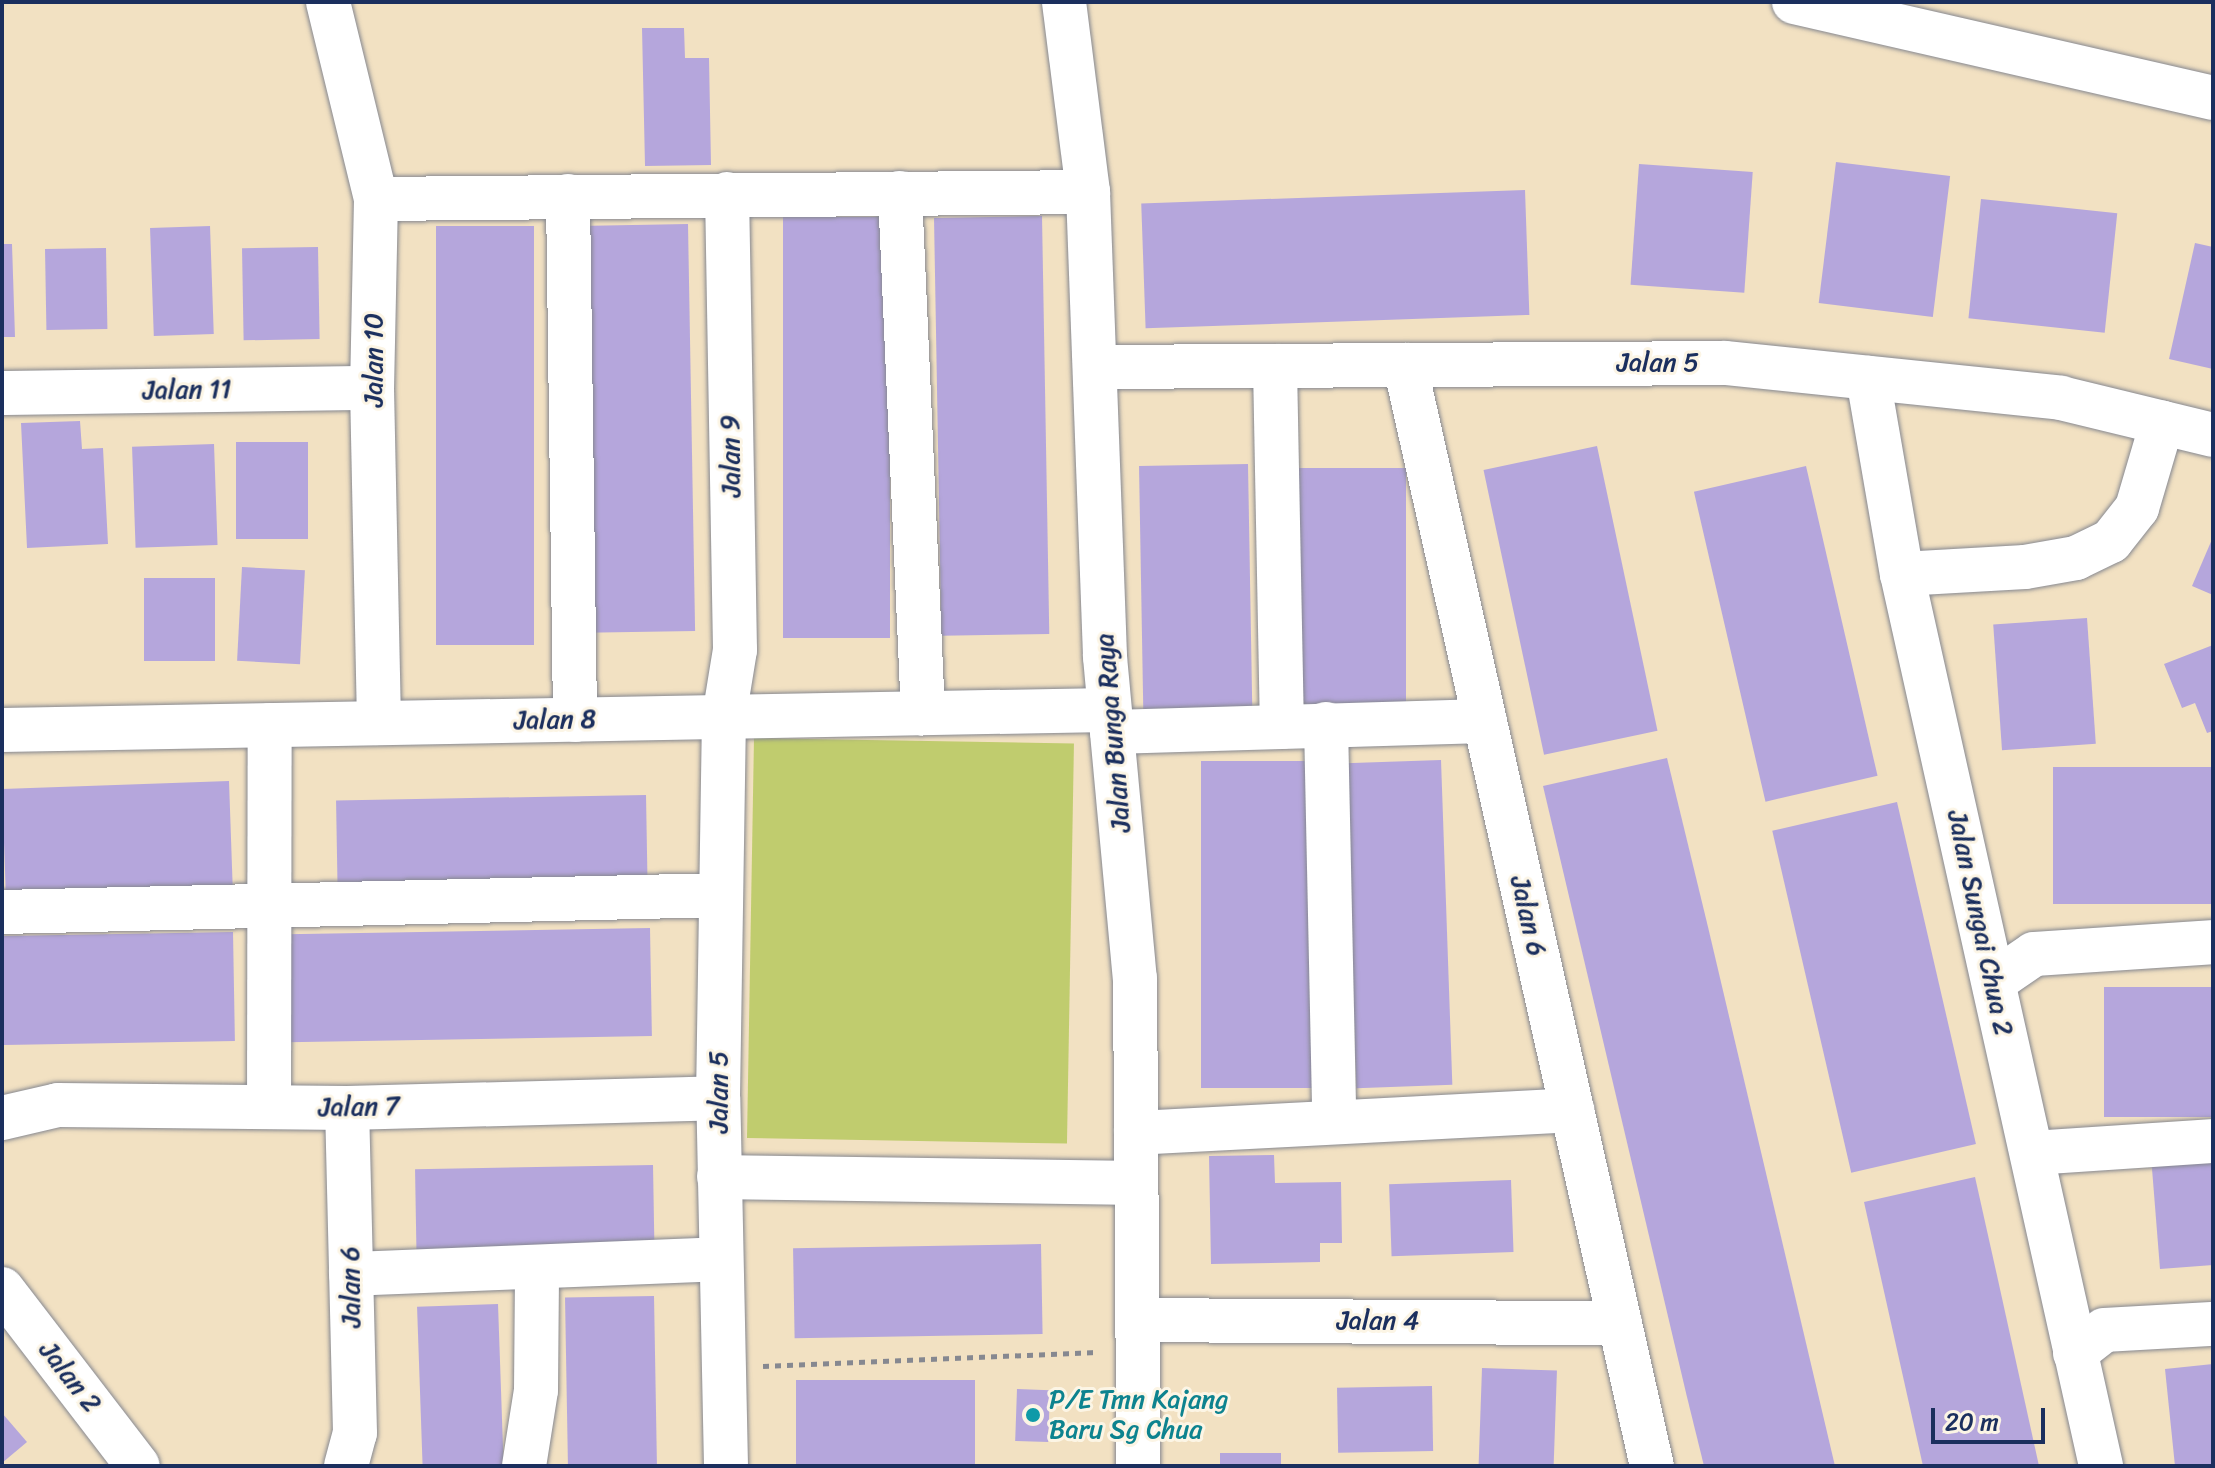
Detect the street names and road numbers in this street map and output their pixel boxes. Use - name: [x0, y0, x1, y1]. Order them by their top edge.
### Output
- street label: Jalan 10: [358, 313, 390, 407]
- street label: Jalan 5: [1617, 347, 1699, 379]
- street label: Jalan 11: [142, 374, 232, 406]
- street label: Jalan 9: [715, 415, 747, 497]
- street label: Jalan Bunga Raya: [1089, 632, 1137, 834]
- street label: Jalan 8: [514, 704, 596, 736]
- street label: Jalan Sungai Chua 2: [1941, 808, 2019, 1038]
- street label: Jalan 6: [1504, 873, 1552, 959]
- street label: Jalan 5: [703, 1051, 735, 1133]
- street label: Jalan 7: [318, 1091, 400, 1123]
- street label: Jalan 6: [335, 1246, 367, 1328]
- street label: Jalan 4: [1337, 1305, 1419, 1337]
- street label: Jalan 2: [33, 1335, 107, 1419]

